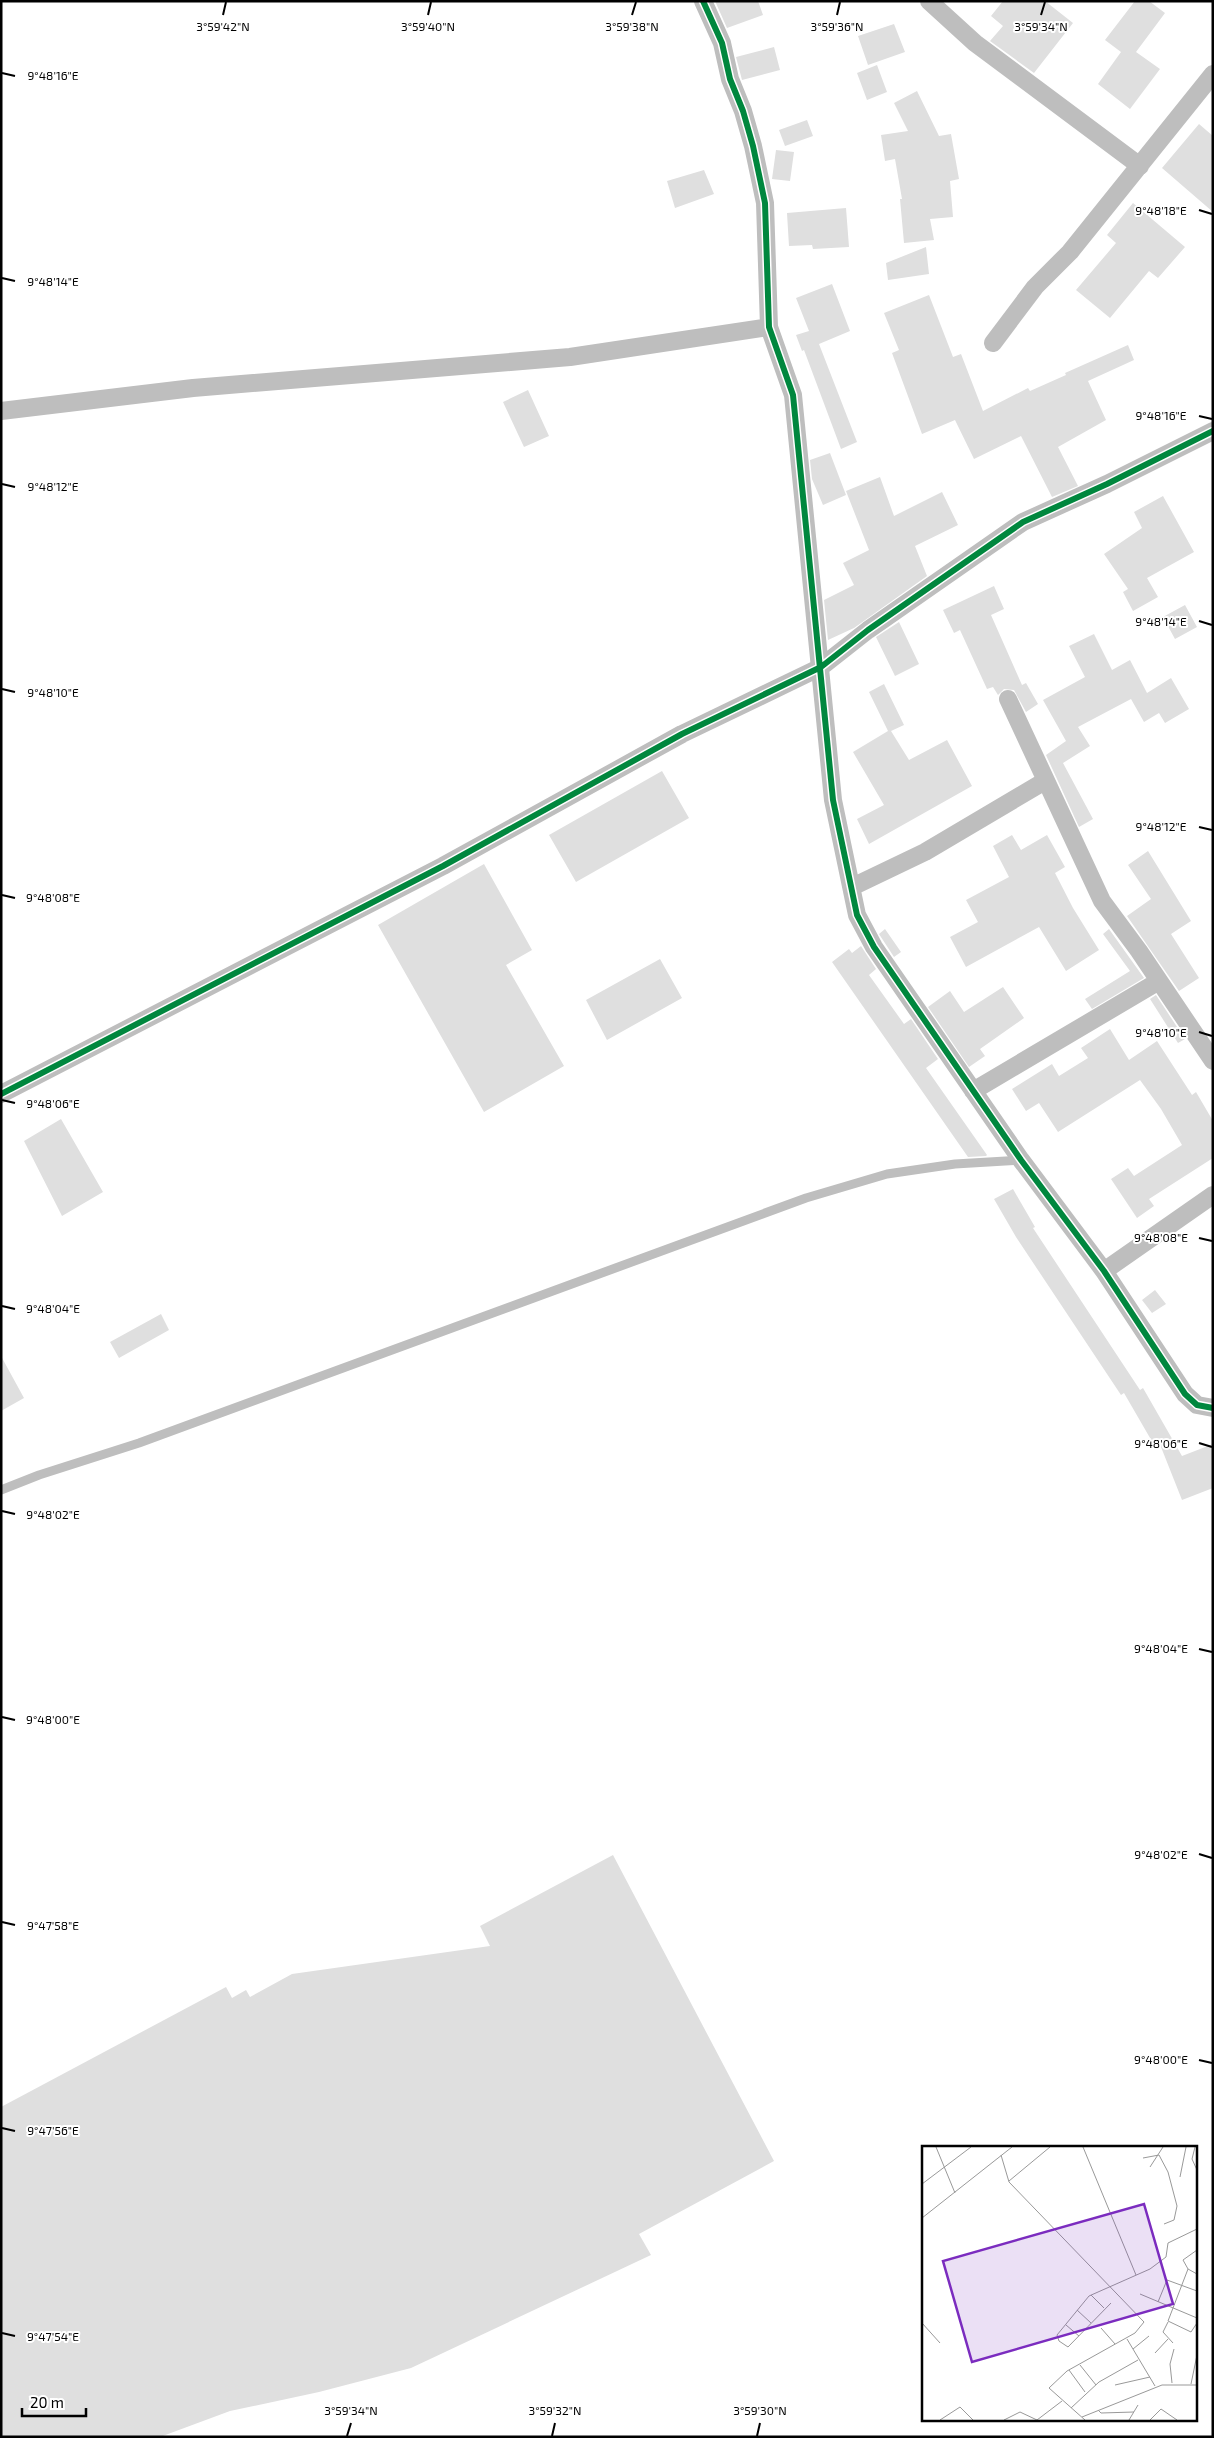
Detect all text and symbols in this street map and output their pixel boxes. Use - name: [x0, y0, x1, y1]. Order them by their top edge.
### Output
- text: 3°59'42"N: [196, 19, 250, 33]
- text: 3°59'40"N: [401, 19, 455, 33]
- text: 3°59'38"N: [605, 19, 659, 33]
- text: 3°59'36"N: [810, 19, 864, 33]
- text: 3°59'34"N: [1014, 19, 1068, 33]
- text: 9°48'16"E: [28, 68, 79, 82]
- text: 9°48'18"E: [1135, 203, 1187, 217]
- text: 9°48'14"E: [27, 274, 79, 288]
- text: 9°48'16"E: [1136, 408, 1187, 422]
- text: 9°48'12"E: [28, 479, 79, 493]
- text: 9°48'14"E: [1135, 614, 1187, 628]
- text: 9°48'10"E: [27, 685, 79, 699]
- text: 9°48'12"E: [1136, 819, 1187, 833]
- text: 9°48'08"E: [26, 890, 80, 904]
- text: 9°48'10"E: [1135, 1025, 1187, 1039]
- text: 9°48'06"E: [26, 1096, 80, 1110]
- text: 9°48'08"E: [1134, 1230, 1188, 1244]
- text: 9°48'04"E: [26, 1301, 80, 1315]
- text: 9°48'06"E: [1134, 1436, 1188, 1450]
- text: 9°48'02"E: [26, 1507, 80, 1521]
- text: 9°48'04"E: [1134, 1641, 1188, 1655]
- text: 9°48'00"E: [26, 1712, 80, 1726]
- text: 9°48'02"E: [1134, 1847, 1188, 1861]
- text: 9°47'58"E: [27, 1918, 79, 1932]
- text: 9°48'00"E: [1134, 2052, 1188, 2066]
- text: 9°47'56"E: [27, 2123, 79, 2137]
- inset map: [922, 2146, 1196, 2420]
- text: 9°47'54"E: [27, 2329, 79, 2343]
- scale bar: [22, 2386, 86, 2418]
- text: 20 m: [30, 2393, 64, 2411]
- text: 3°59'34"N: [324, 2403, 378, 2417]
- text: 3°59'32"N: [529, 2403, 581, 2417]
- text: 3°59'30"N: [733, 2403, 787, 2417]

